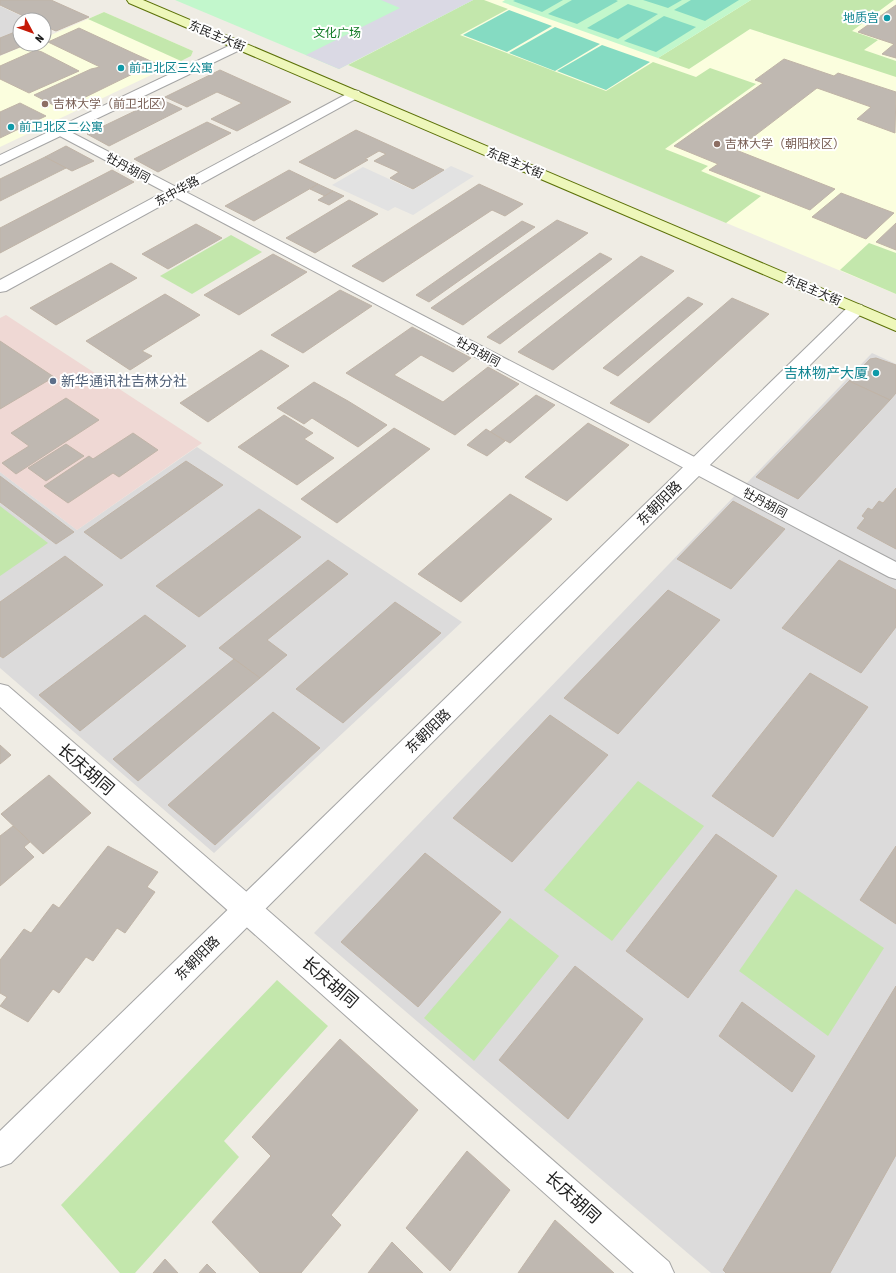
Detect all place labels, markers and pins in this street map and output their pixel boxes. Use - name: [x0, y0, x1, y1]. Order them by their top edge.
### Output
- place label: 地质宫: [843, 11, 879, 25]
- marker: 地质宫: [882, 13, 892, 23]
- place label: 前卫北区三公寓: [129, 61, 213, 75]
- marker: 前卫北区三公寓: [116, 63, 126, 73]
- place label: 吉林大学（前卫北区）: [53, 97, 173, 111]
- marker: 吉林大学（前卫北区）: [40, 99, 50, 109]
- place label: 前卫北区二公寓: [19, 120, 103, 134]
- marker: 前卫北区二公寓: [6, 122, 16, 132]
- place label: 吉林大学（朝阳校区）: [725, 137, 845, 151]
- marker: 吉林大学（朝阳校区）: [712, 139, 722, 149]
- place label: 吉林物产大厦: [784, 365, 868, 381]
- marker: 吉林物产大厦: [871, 368, 881, 378]
- place label: 新华通讯社吉林分社: [61, 373, 187, 389]
- marker: 新华通讯社吉林分社: [48, 376, 58, 386]

